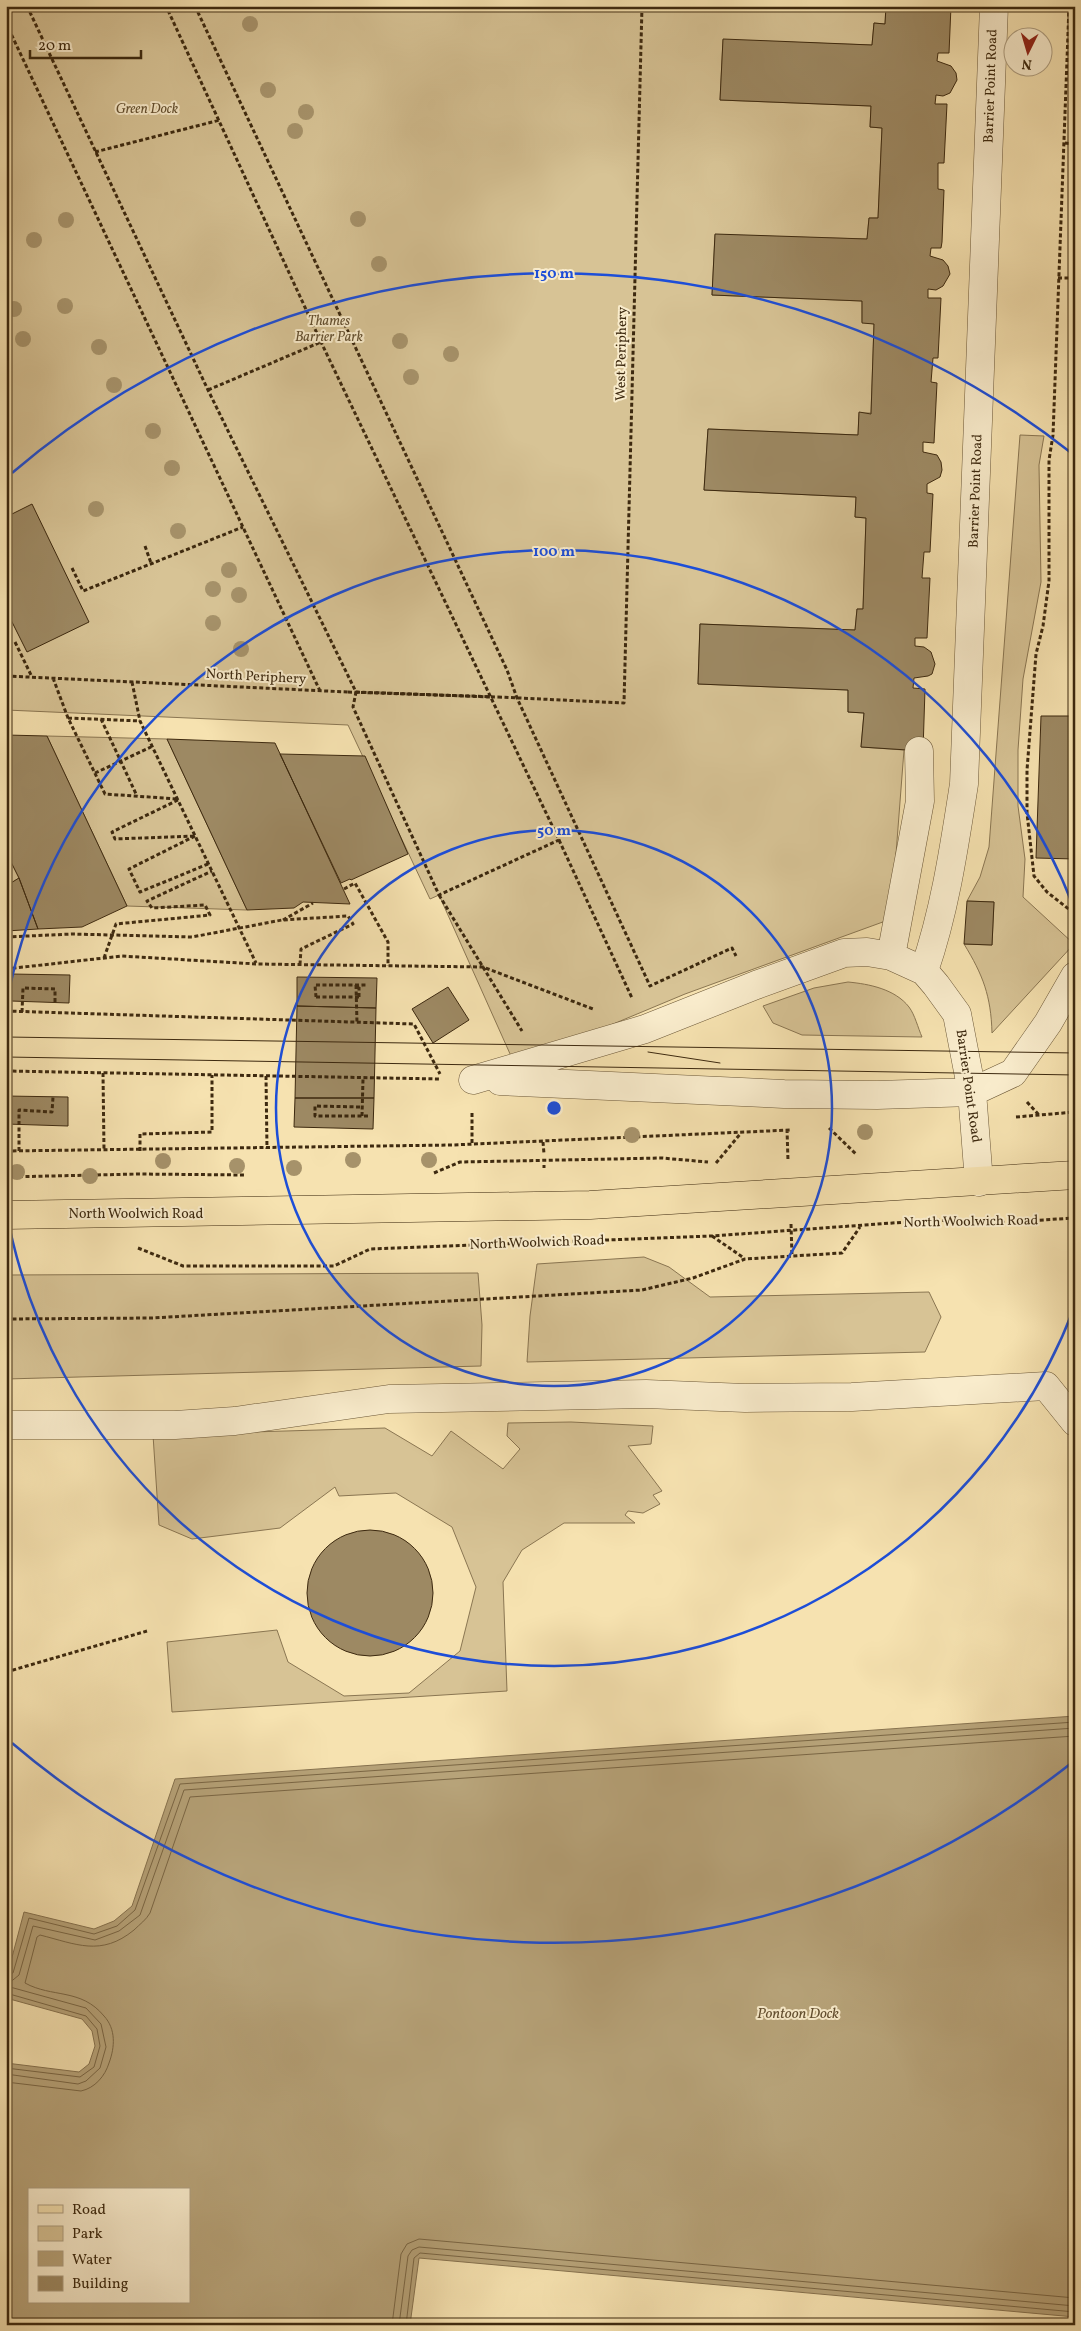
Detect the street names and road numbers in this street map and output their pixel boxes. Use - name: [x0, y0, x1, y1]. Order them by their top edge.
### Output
- street label: Barrier Point Road: [980, 29, 1002, 143]
- street label: West Periphery: [612, 306, 632, 401]
- street label: Barrier Point Road: [965, 434, 987, 548]
- street label: North Periphery: [205, 665, 307, 689]
- street label: Barrier Point Road: [951, 1028, 985, 1144]
- street label: North Woolwich Road: [69, 1205, 204, 1224]
- street label: North Woolwich Road: [903, 1211, 1039, 1233]
- street label: North Woolwich Road: [469, 1231, 605, 1255]

